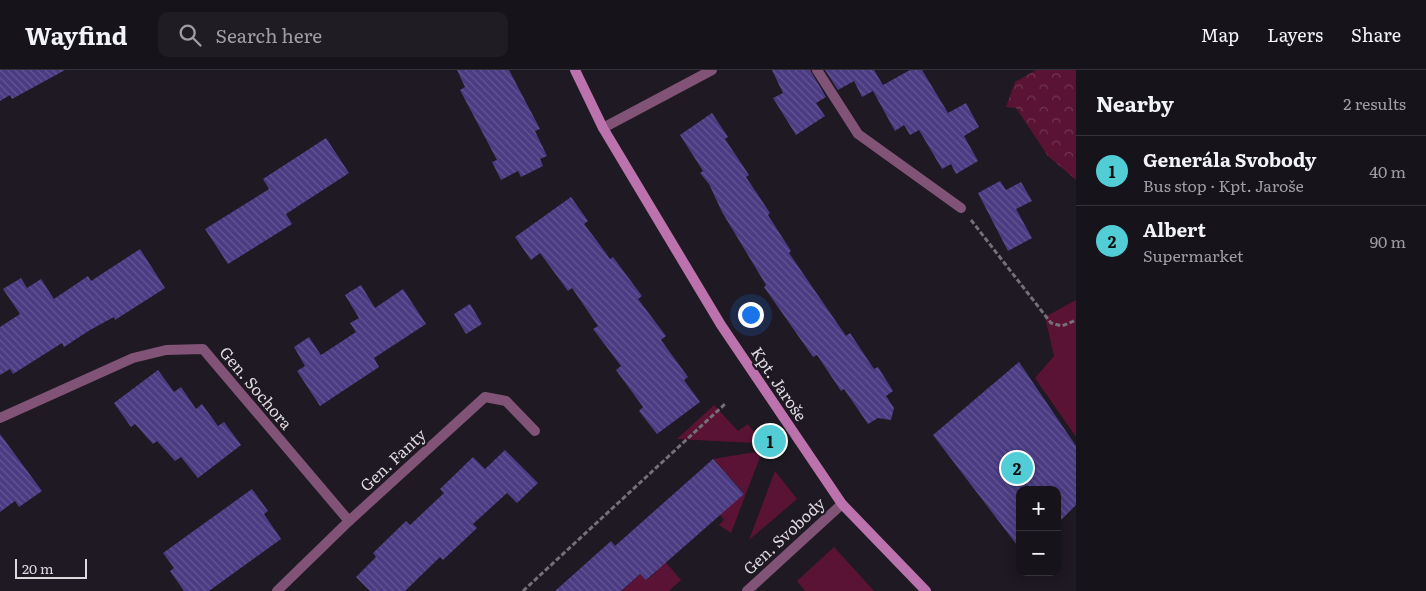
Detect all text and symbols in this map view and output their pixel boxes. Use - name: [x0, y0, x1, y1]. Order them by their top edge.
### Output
- search box: [158, 12, 508, 57]
- text: Wayfind: [25, 17, 128, 52]
- icon: search: [176, 21, 204, 49]
- text: Search here: [216, 21, 322, 49]
- text: Map: [1201, 21, 1239, 48]
- text: Layers: [1267, 21, 1323, 48]
- text: Share: [1351, 21, 1401, 48]
- text: Nearby: [1096, 87, 1174, 118]
- text: 2 results: [1343, 91, 1406, 115]
- text: Generála Svobody: [1143, 145, 1317, 173]
- text: 1: [1109, 159, 1115, 183]
- text: 40 m: [1369, 159, 1406, 183]
- text: Bus stop · Kpt. Jaroše: [1143, 173, 1304, 197]
- text: Albert: [1143, 215, 1206, 243]
- text: 2: [1108, 229, 1116, 253]
- text: 90 m: [1370, 229, 1406, 253]
- text: Supermarket: [1143, 243, 1243, 267]
- your location: [738, 302, 764, 328]
- street label: Gen. Sochora: [215, 341, 299, 434]
- street label: Kpt. Jaroše: [746, 341, 814, 426]
- street label: Gen. Fanty: [354, 422, 431, 496]
- pin: 1: [754, 422, 786, 460]
- pin: 2: [1001, 449, 1033, 487]
- map controls: [1016, 486, 1061, 576]
- button: +: [1016, 486, 1061, 531]
- street label: Gen. Svobody: [737, 490, 830, 580]
- button: −: [1016, 531, 1061, 576]
- scale bar: [15, 556, 88, 579]
- text: 20 m: [22, 558, 54, 578]

